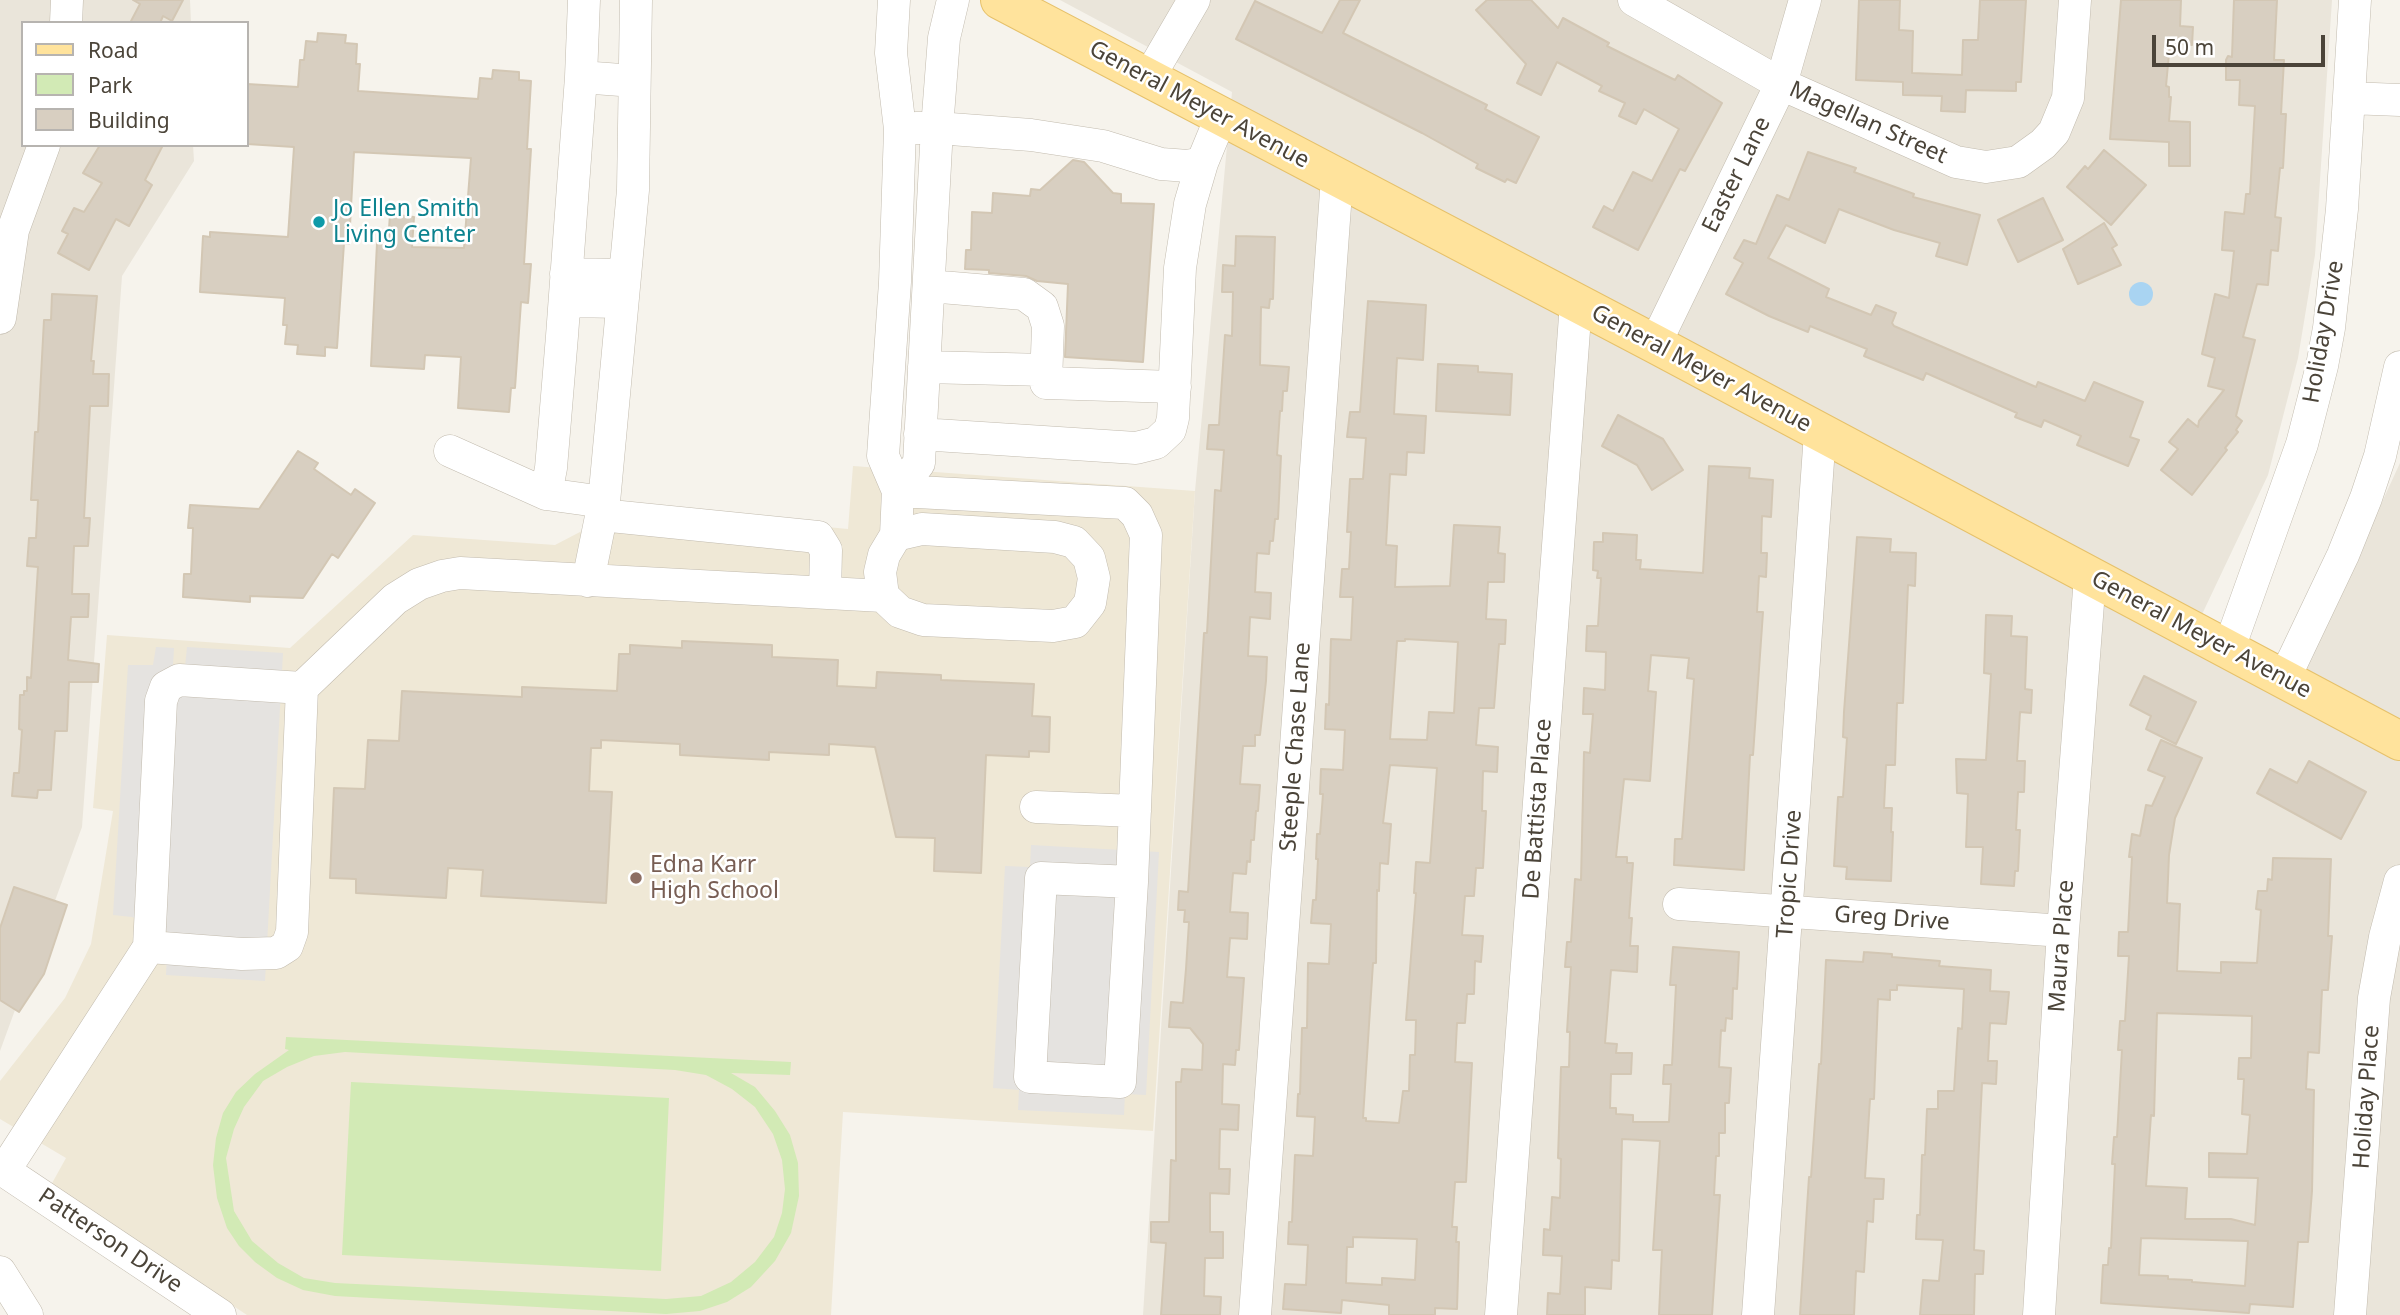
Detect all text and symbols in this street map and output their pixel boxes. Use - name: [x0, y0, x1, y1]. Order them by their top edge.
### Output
- legend: [21, 21, 248, 147]
- scale bar: [2155, 21, 2328, 65]
- text: 50 m: [2165, 33, 2214, 61]
- street label: General Meyer Avenue: [1084, 35, 1314, 175]
- text: Road: [88, 36, 138, 64]
- text: Park: [88, 71, 132, 99]
- street label: Magellan Street: [1785, 76, 1951, 170]
- text: Building: [88, 106, 170, 134]
- street label: Easter Lane: [1697, 113, 1777, 237]
- place label: Jo Ellen Smith Living Center: [333, 195, 480, 249]
- marker: Jo Ellen Smith Living Center: [311, 214, 327, 230]
- street label: Holiday Drive: [2298, 258, 2350, 406]
- street label: General Meyer Avenue: [1586, 299, 1816, 439]
- street label: General Meyer Avenue: [2086, 565, 2316, 705]
- street label: Steeple Chase Lane: [1275, 641, 1317, 853]
- street label: De Battista Place: [1518, 718, 1558, 900]
- street label: Tropic Drive: [1772, 809, 1808, 939]
- place label: Edna Karr High School: [650, 851, 779, 905]
- marker: Edna Karr High School: [628, 870, 644, 886]
- street label: Maura Place: [2044, 879, 2080, 1013]
- street label: Greg Drive: [1833, 901, 1951, 937]
- street label: Holiday Place: [2348, 1024, 2386, 1170]
- street label: Patterson Drive: [33, 1183, 187, 1299]

